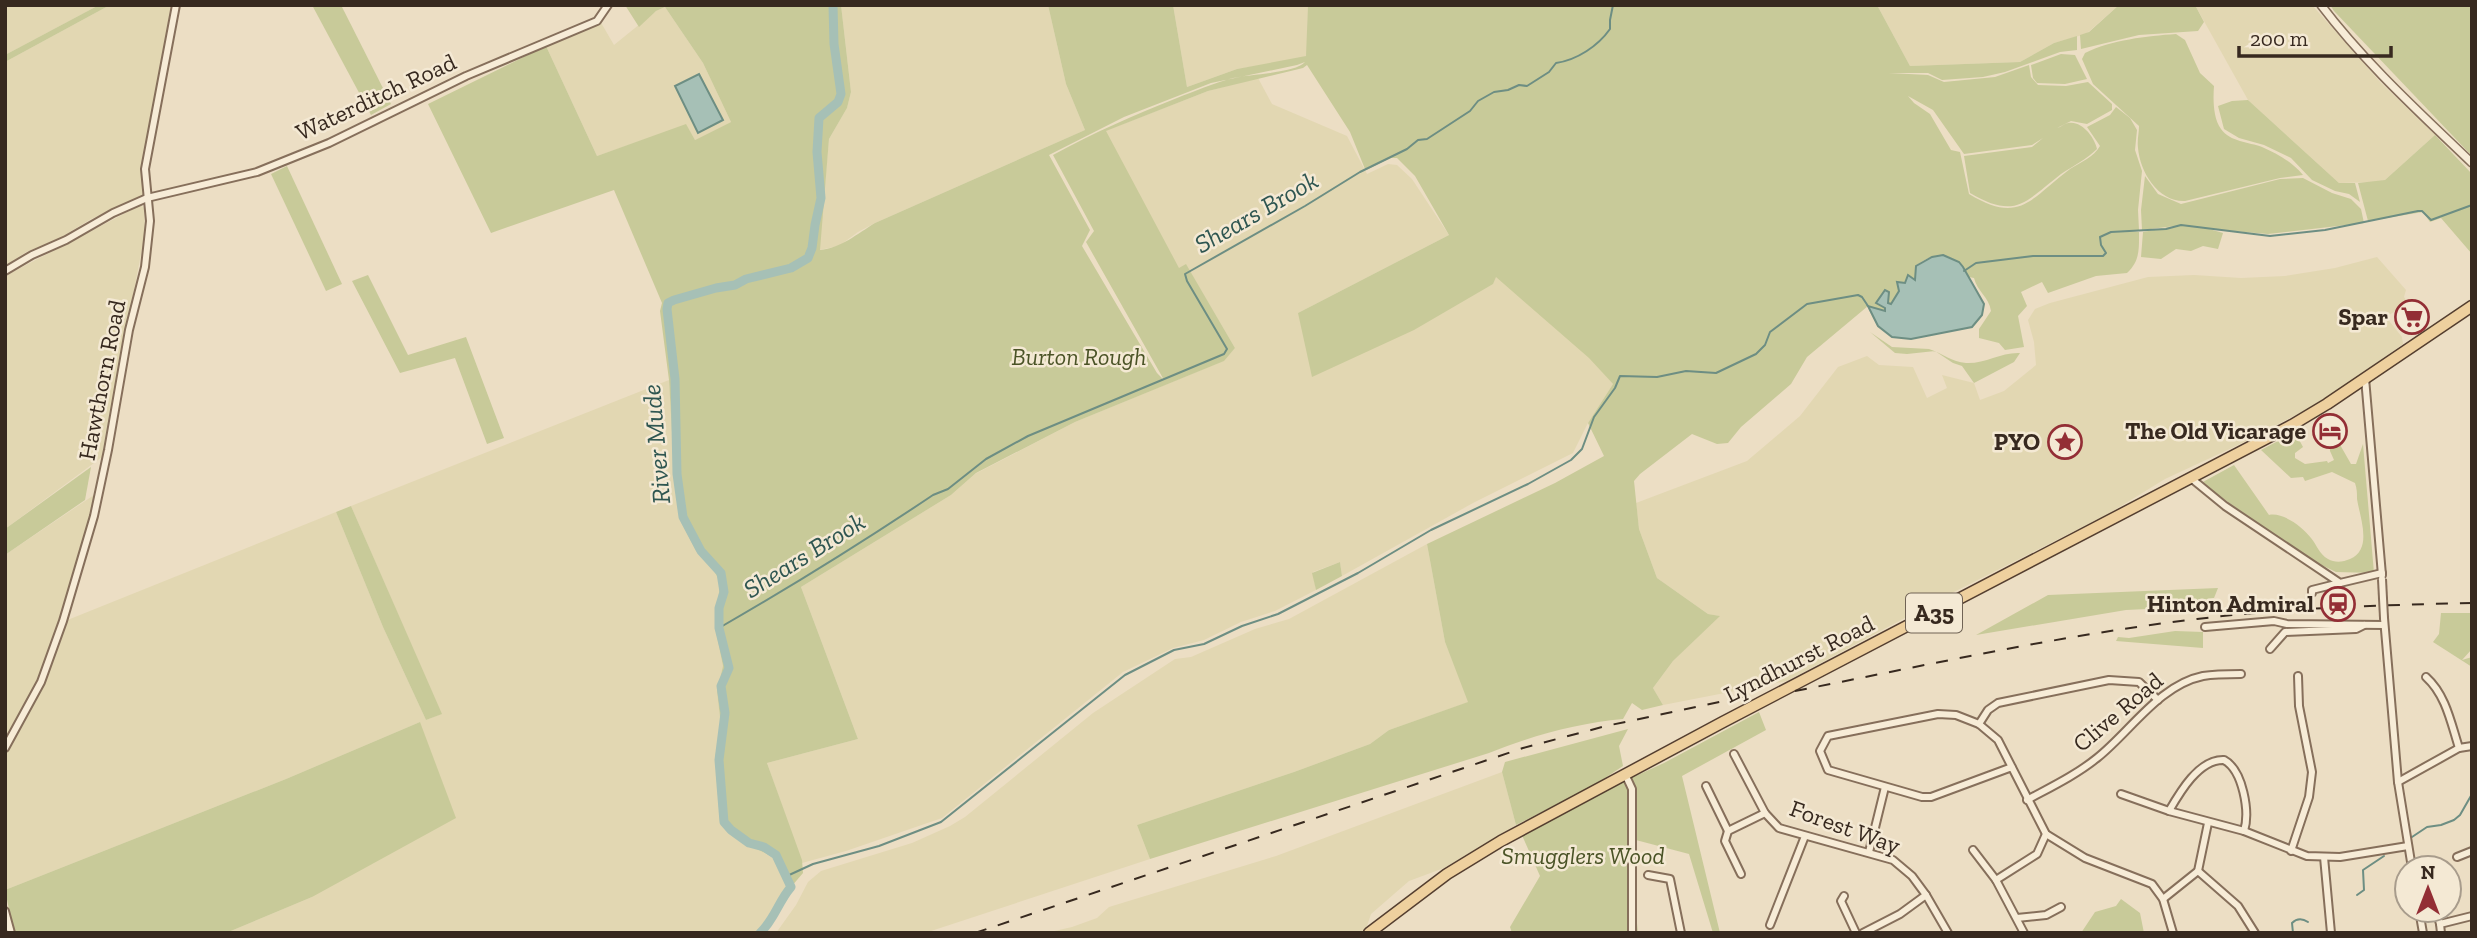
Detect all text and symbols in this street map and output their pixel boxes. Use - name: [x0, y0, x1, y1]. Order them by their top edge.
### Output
- scale bar: [2239, 14, 2391, 58]
- text: 200 m: [2250, 26, 2308, 51]
- street label: Waterditch Road: [291, 47, 460, 146]
- water label: Shears Brook: [1189, 164, 1323, 260]
- street label: Hawthorn Road: [72, 297, 131, 463]
- supermarket icon: Spar: [2393, 298, 2431, 336]
- place label: Spar: [2338, 302, 2388, 331]
- park label: Burton Rough: [1012, 342, 1146, 371]
- water label: River Mude: [635, 383, 677, 505]
- hotel icon: The Old Vicarage: [2311, 412, 2349, 450]
- place label: The Old Vicarage: [2125, 416, 2306, 445]
- place icon: PYO: [2046, 423, 2084, 461]
- place label: PYO: [1994, 427, 2040, 456]
- water label: Shears Brook: [737, 505, 871, 605]
- station icon: Hinton Admiral: [2319, 585, 2357, 623]
- place label: Hinton Admiral: [2147, 589, 2314, 618]
- road number: A35: [1906, 594, 1962, 632]
- street label: Lyndhurst Road: [1719, 608, 1879, 709]
- street label: Clive Road: [2067, 666, 2169, 758]
- street label: Forest Way: [1786, 793, 1905, 860]
- park label: Smugglers Wood: [1501, 841, 1665, 870]
- north arrow: [2393, 854, 2463, 924]
- text: N: [2421, 861, 2435, 884]

